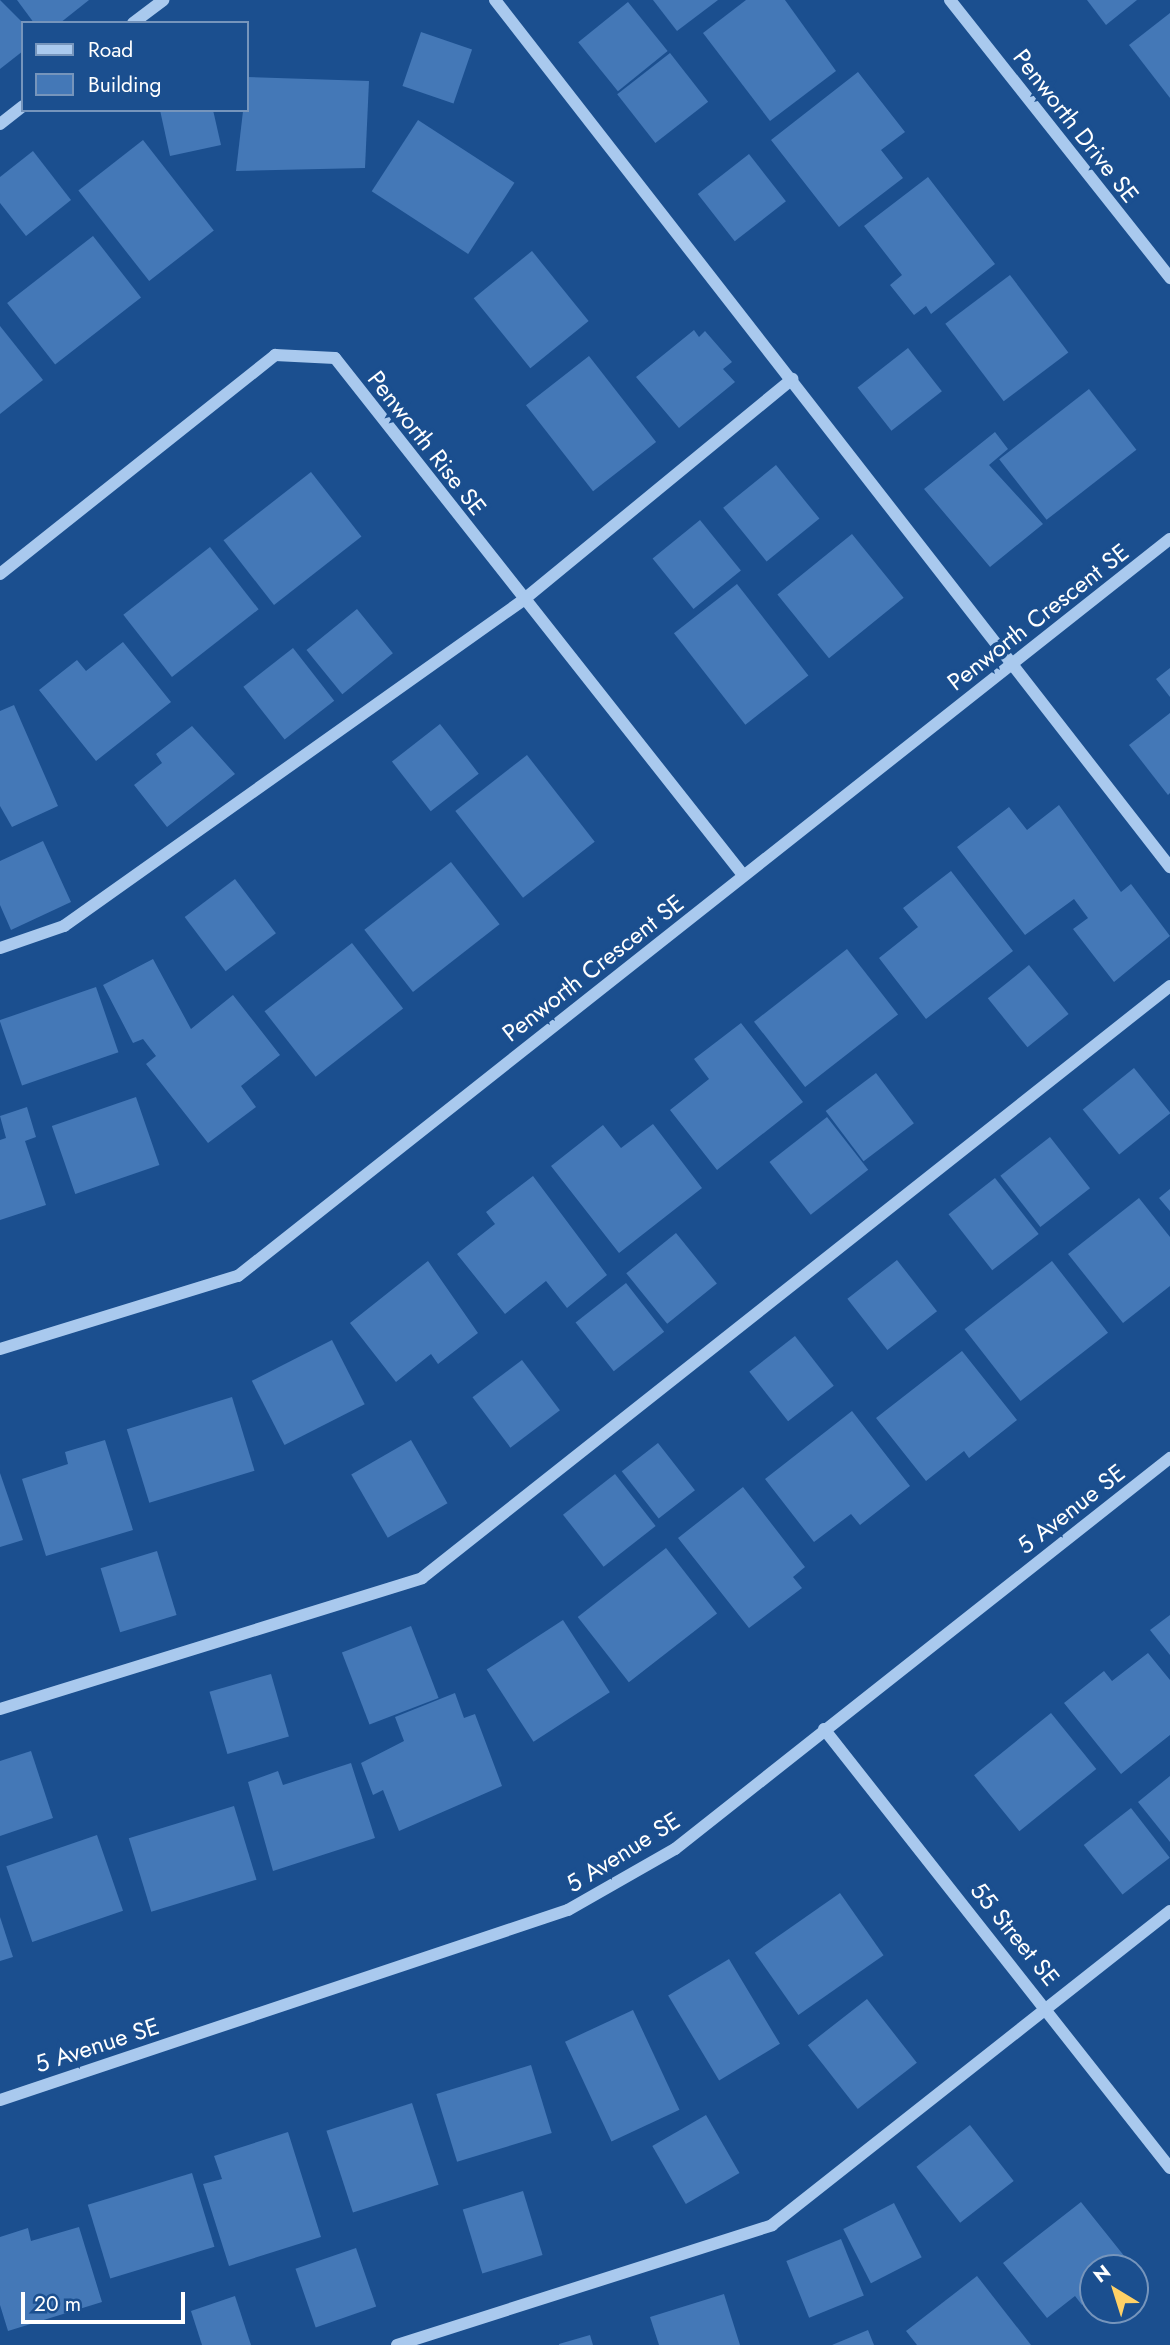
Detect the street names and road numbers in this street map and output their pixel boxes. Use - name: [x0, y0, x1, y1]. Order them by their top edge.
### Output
- street label: Penworth Drive SE: [1007, 43, 1145, 209]
- street label: Penworth Rise SE: [362, 365, 492, 521]
- street label: Penworth Crescent SE: [942, 537, 1134, 697]
- street label: Penworth Crescent SE: [497, 888, 689, 1048]
- street label: 5 Avenue SE: [1011, 1458, 1131, 1560]
- street label: 5 Avenue SE: [561, 1806, 685, 1898]
- street label: 55 Street SE: [964, 1876, 1066, 1992]
- street label: 5 Avenue SE: [31, 2011, 163, 2079]

